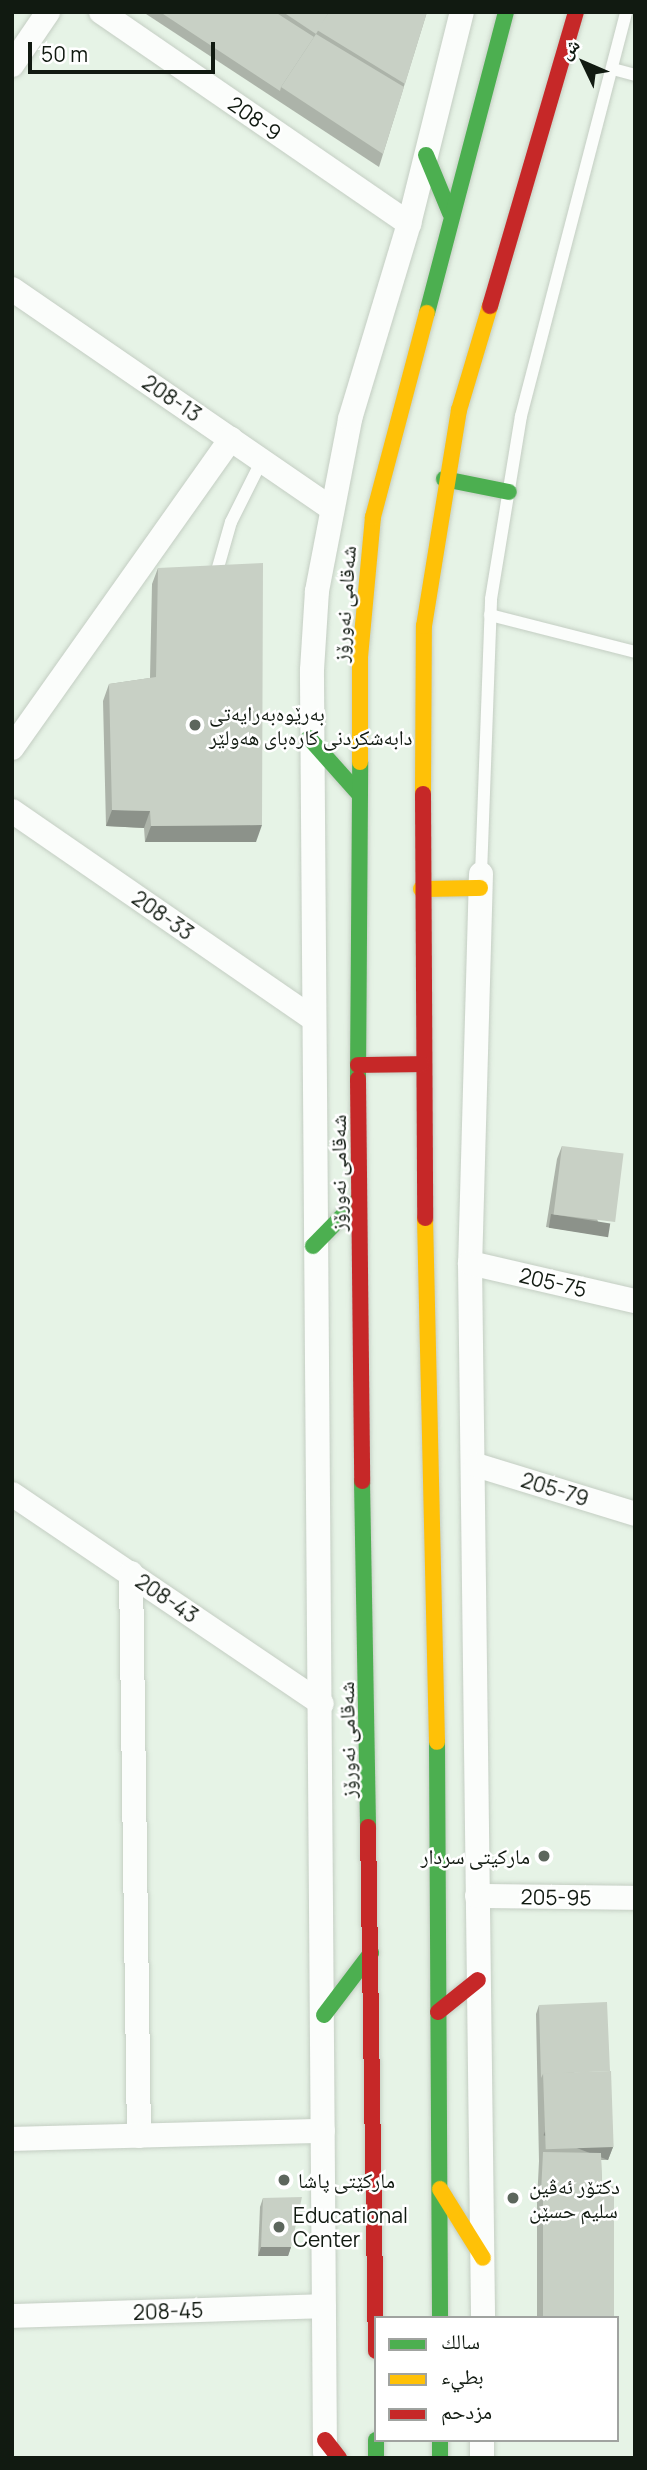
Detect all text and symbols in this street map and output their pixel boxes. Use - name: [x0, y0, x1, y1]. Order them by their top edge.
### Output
- scale bar: [32, 28, 219, 72]
- north arrow: [549, 28, 619, 98]
- text: ش: [553, 32, 585, 65]
- text: 50 m: [41, 40, 88, 68]
- street label: 208-9: [224, 91, 286, 145]
- street label: 208-13: [138, 369, 206, 427]
- street label: شەقامی نەورۆز: [327, 545, 361, 663]
- place label: بەرێوەبەرایەتی دابەشکردنی کارەبای هەولێر: [209, 700, 412, 750]
- marker: بەرێوەبەرایەتی دابەشکردنی کارەبای هەولێر: [187, 717, 203, 733]
- street label: 208-33: [128, 885, 198, 945]
- street label: شەقامی نەورۆز: [325, 1115, 351, 1231]
- street label: 205-75: [517, 1262, 589, 1302]
- street label: 205-79: [518, 1467, 592, 1511]
- street label: 208-43: [131, 1568, 203, 1628]
- street label: شەقامی نەورۆز: [333, 1681, 361, 1799]
- place label: ماركيتى سردار: [420, 1843, 530, 1869]
- marker: ماركيتى سردار: [536, 1848, 552, 1864]
- street label: 205-95: [520, 1884, 592, 1910]
- place label: مارکێتی پاشا: [298, 2167, 395, 2193]
- marker: مارکێتی پاشا: [276, 2172, 292, 2188]
- place label: دکتۆر ئەڤین سلیم حسێن: [529, 2173, 620, 2223]
- marker: دکتۆر ئەڤین سلیم حسێن: [503, 2188, 523, 2208]
- place label: Educational Center: [293, 2202, 408, 2252]
- marker: Educational Center: [271, 2219, 287, 2235]
- street label: 208-45: [132, 2297, 204, 2325]
- legend: [374, 2316, 619, 2442]
- text: سالك: [441, 2327, 480, 2355]
- text: بطيء: [441, 2362, 484, 2390]
- text: مزدحم: [441, 2397, 492, 2425]

